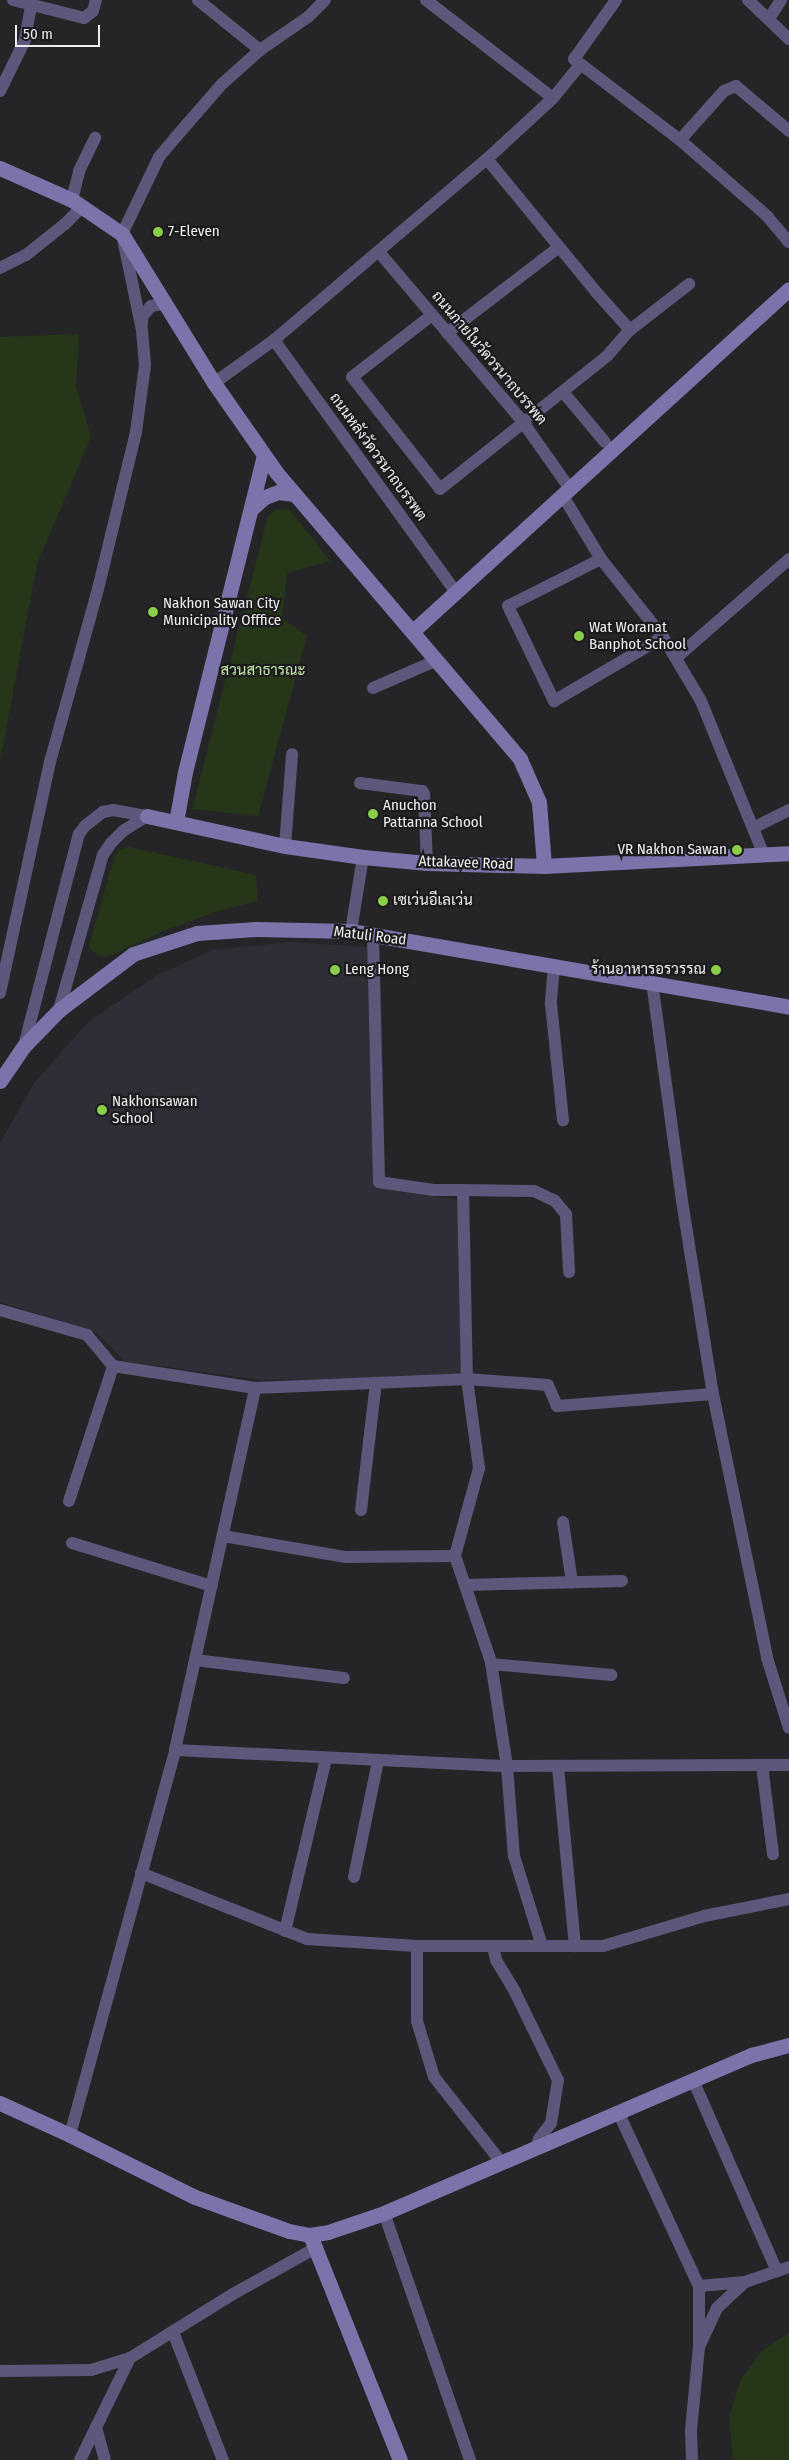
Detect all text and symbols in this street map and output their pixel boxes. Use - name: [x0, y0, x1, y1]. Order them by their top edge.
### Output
- scale bar: [18, 15, 102, 47]
- text: 50 m: [23, 25, 53, 43]
- place label: 7-Eleven: [168, 223, 220, 241]
- marker: 7-Eleven: [152, 226, 164, 238]
- street label: ถนนภายในวัดวรนาถบรรพต: [428, 287, 550, 429]
- street label: ถนนหลังวัดวรนาถบรรพต: [325, 389, 431, 525]
- place label: Nakhon Sawan City Municipality Offfice: [163, 594, 281, 629]
- marker: Nakhon Sawan City Municipality Offfice: [147, 606, 159, 618]
- place label: Wat Woranat Banphot School: [589, 618, 686, 653]
- marker: Wat Woranat Banphot School: [573, 630, 585, 642]
- park label: สวนสาธารณะ: [220, 662, 306, 680]
- place label: Anuchon Pattanna School: [383, 796, 483, 831]
- marker: Anuchon Pattanna School: [367, 808, 379, 820]
- place label: VR Nakhon Sawan: [617, 841, 727, 859]
- marker: VR Nakhon Sawan: [731, 844, 743, 856]
- street label: Attakavee Road: [418, 852, 514, 874]
- place label: เซเว่นอีเลเว่น: [393, 892, 473, 910]
- marker: เซเว่นอีเลเว่น: [377, 895, 389, 907]
- street label: Matuli Road: [333, 923, 407, 949]
- place label: Leng Hong: [345, 961, 409, 979]
- place label: ร้านอาหารอรวรรณ: [591, 961, 706, 979]
- marker: Leng Hong: [329, 964, 341, 976]
- marker: ร้านอาหารอรวรรณ: [710, 964, 722, 976]
- place label: Nakhonsawan School: [112, 1092, 198, 1127]
- marker: Nakhonsawan School: [96, 1104, 108, 1116]

